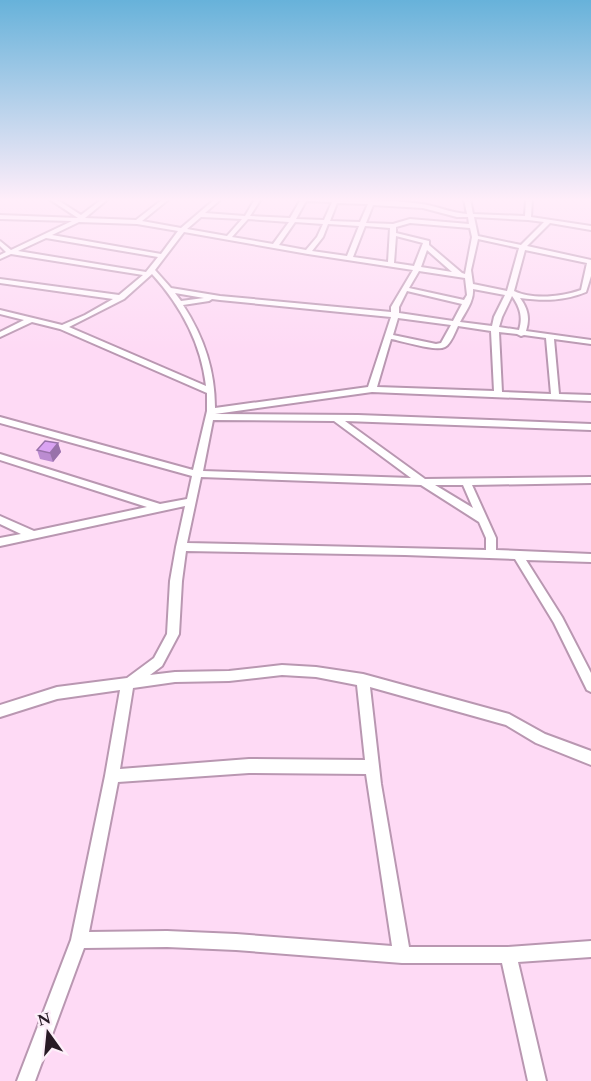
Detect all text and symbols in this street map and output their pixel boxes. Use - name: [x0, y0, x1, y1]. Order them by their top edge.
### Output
- north arrow: [18, 1003, 78, 1063]
- text: N: [35, 1006, 54, 1033]

